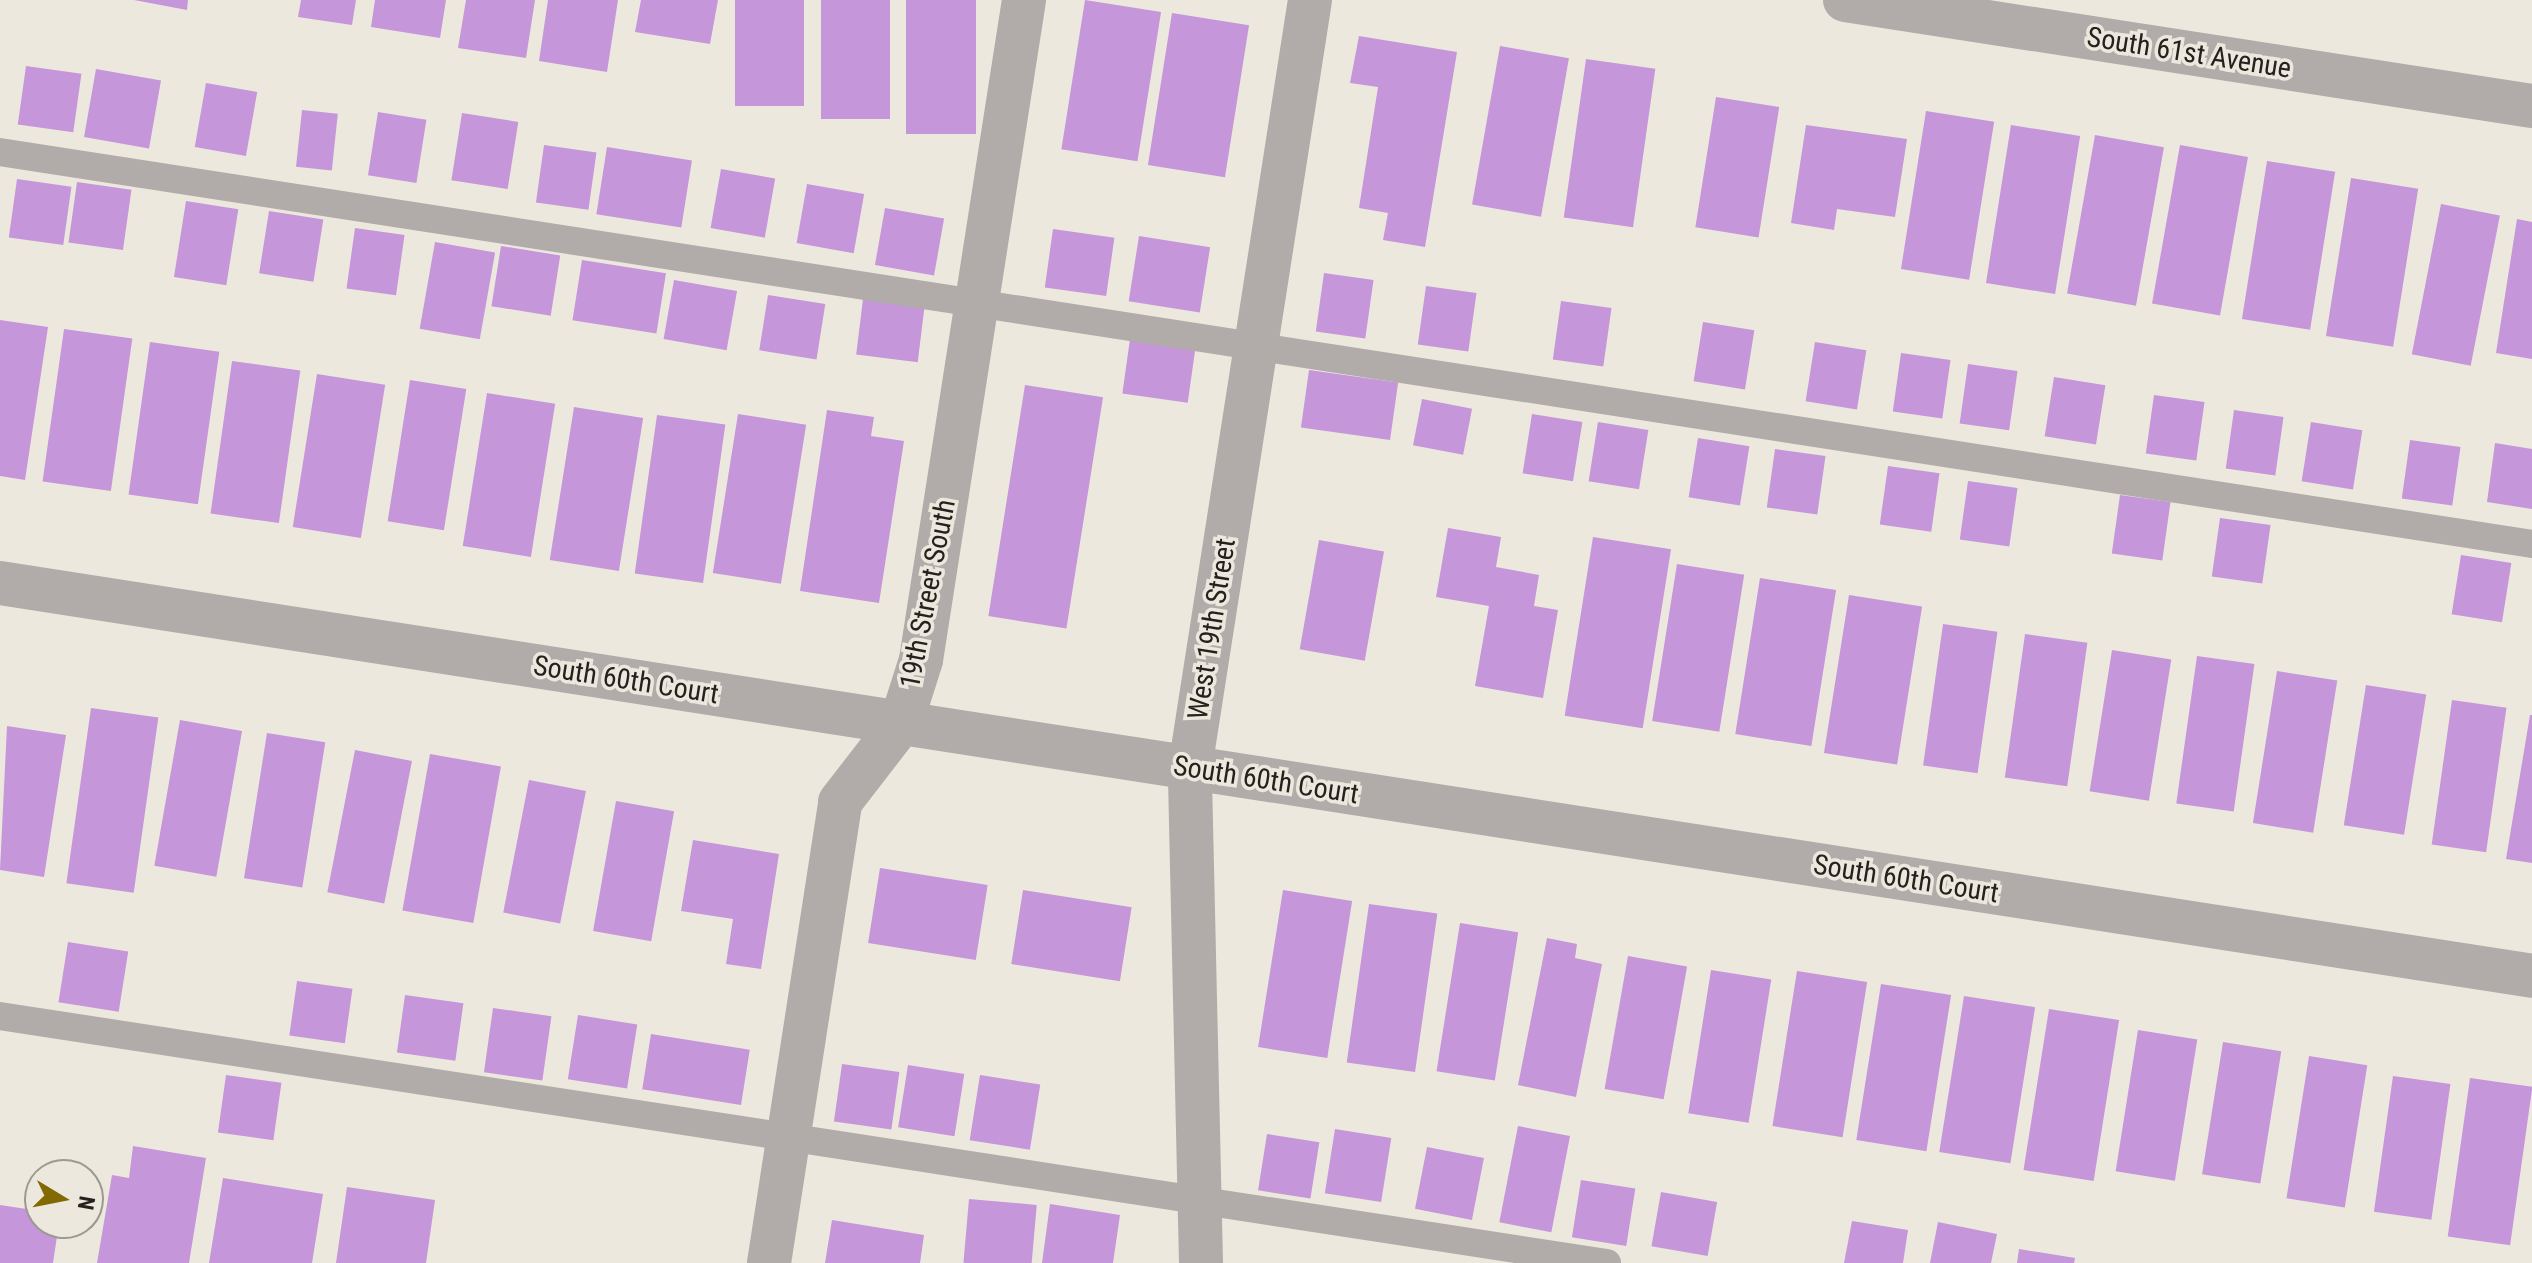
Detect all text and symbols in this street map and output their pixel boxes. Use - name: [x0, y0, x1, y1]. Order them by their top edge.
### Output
- street label: South 61st Avenue: [2085, 20, 2293, 86]
- street label: 19th Street South: [893, 497, 963, 691]
- street label: West 19th Street: [1181, 536, 1243, 722]
- street label: South 60th Court: [531, 649, 721, 711]
- street label: South 60th Court: [1171, 749, 1361, 811]
- street label: South 60th Court: [1811, 848, 2001, 910]
- north arrow: [24, 1159, 104, 1239]
- text: N: [73, 1194, 100, 1212]

